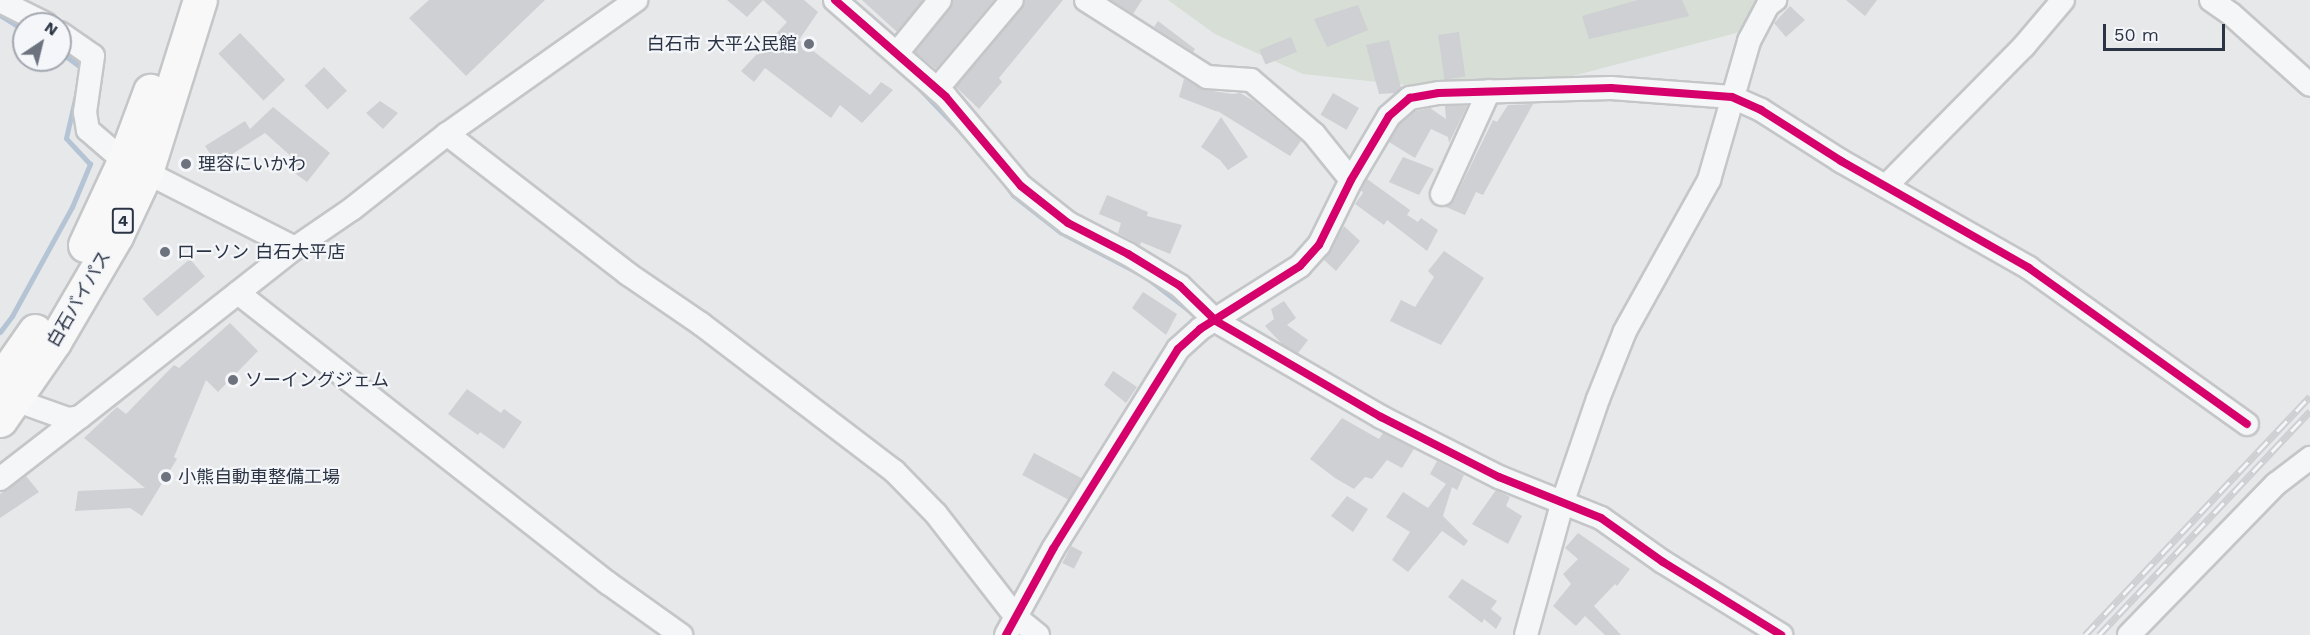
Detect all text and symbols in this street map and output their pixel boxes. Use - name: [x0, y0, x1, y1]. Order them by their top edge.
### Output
- north arrow: [12, 12, 72, 72]
- scale bar: [2106, 12, 2228, 50]
- text: N: [41, 17, 62, 40]
- text: 50 m: [2114, 24, 2159, 45]
- place label: 白石市 大平公民館: [647, 33, 797, 55]
- marker: 白石市 大平公民館: [802, 37, 816, 51]
- place label: 理容にいかわ: [198, 153, 306, 175]
- marker: 理容にいかわ: [179, 157, 193, 171]
- road number: 4: [111, 208, 135, 234]
- place label: ローソン 白石大平店: [177, 241, 345, 263]
- marker: ローソン 白石大平店: [158, 245, 172, 259]
- street label: 白石バイパス: [43, 247, 115, 351]
- place label: ソーイングジェム: [245, 369, 389, 391]
- marker: ソーイングジェム: [226, 373, 240, 387]
- place label: 小熊自動車整備工場: [178, 466, 340, 488]
- marker: 小熊自動車整備工場: [159, 470, 173, 484]

